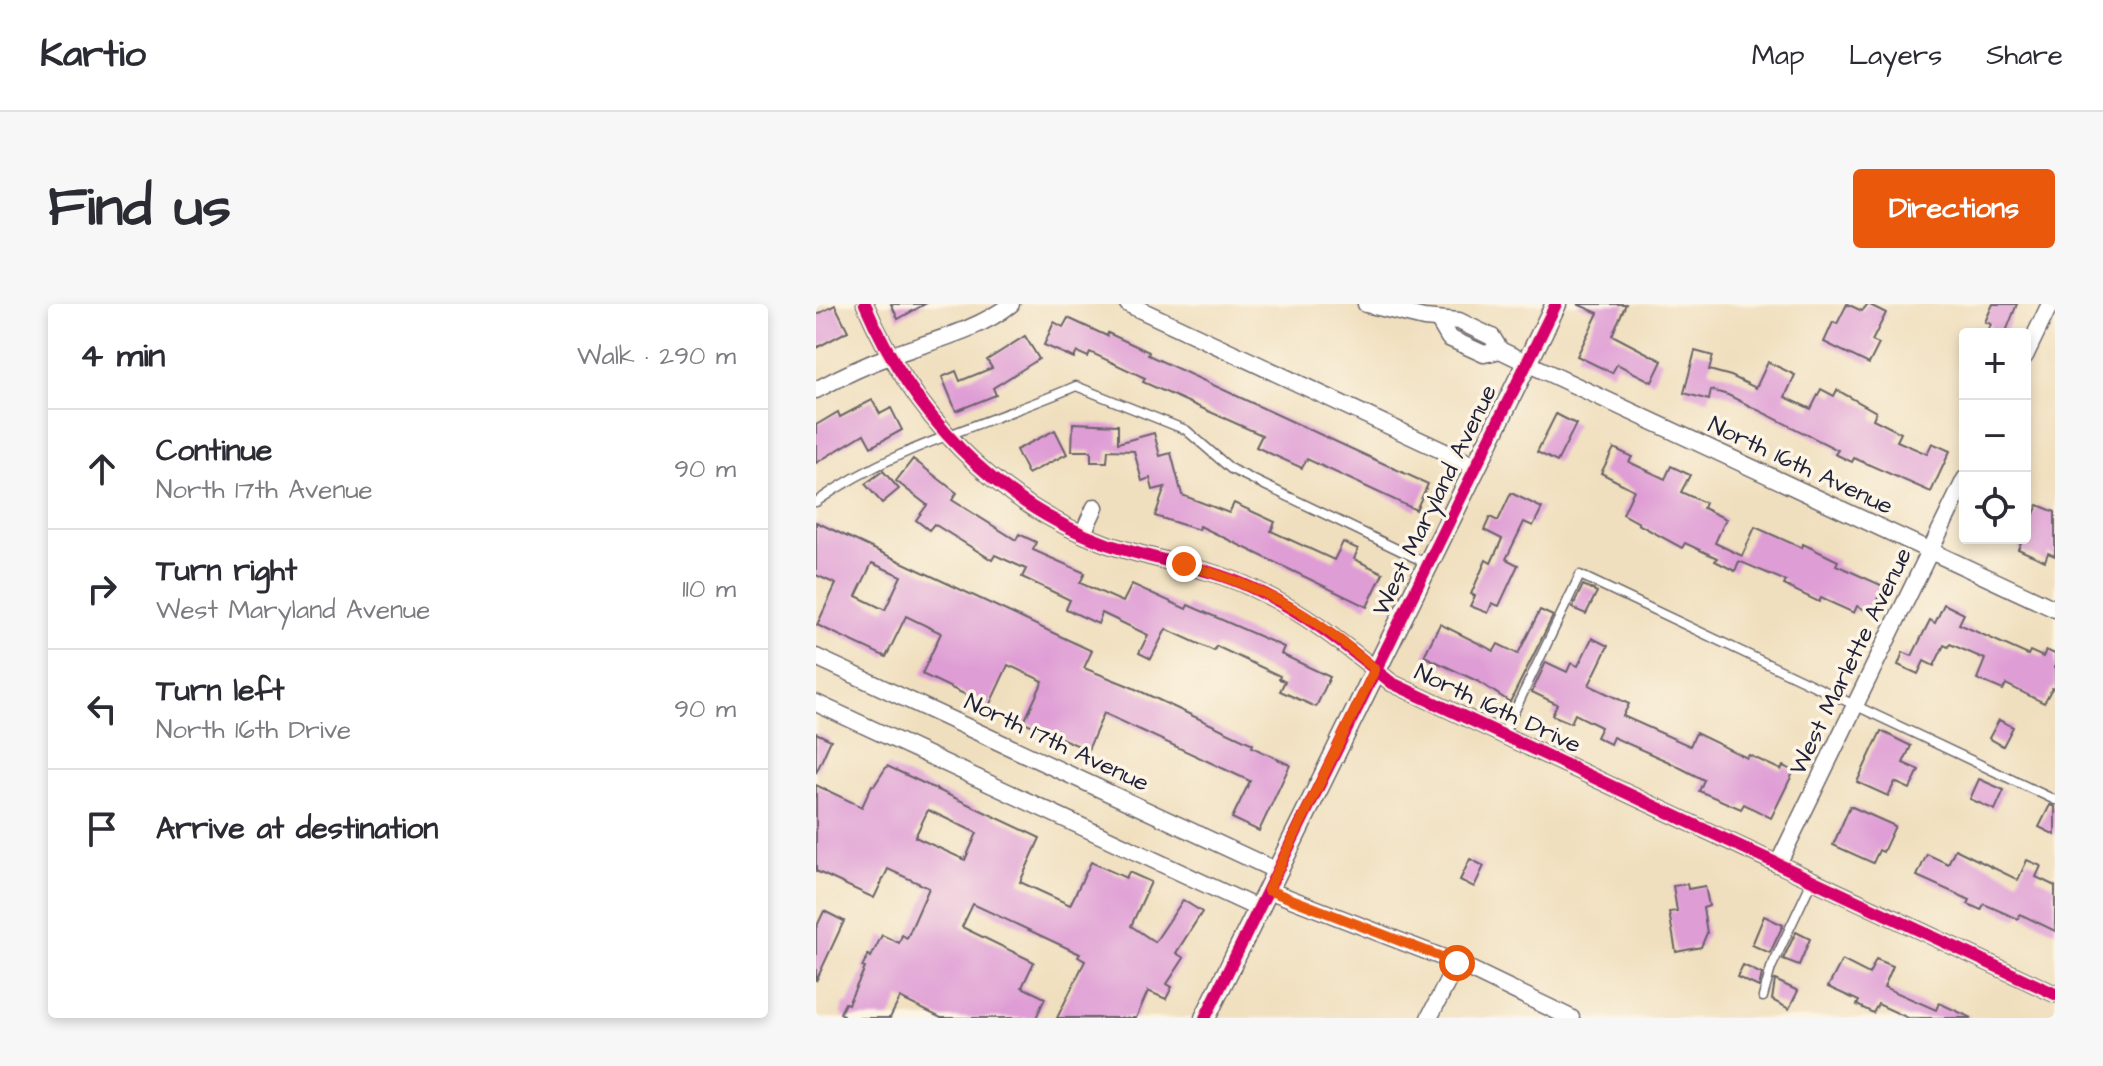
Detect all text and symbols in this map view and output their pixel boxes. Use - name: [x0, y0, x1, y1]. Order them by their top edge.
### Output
- text: Kartio: [40, 29, 146, 81]
- text: Map: [1752, 36, 1805, 75]
- text: Layers: [1849, 36, 1942, 75]
- text: Share: [1986, 36, 2063, 75]
- text: Find us: [48, 169, 231, 247]
- button: Directions: [1853, 169, 2055, 248]
- map controls: [1959, 328, 2031, 544]
- button: +: [1959, 328, 2031, 400]
- text: 4 min: [80, 332, 165, 380]
- text: Walk · 290 m: [577, 338, 736, 374]
- street label: West Maryland Avenue: [1364, 379, 1507, 622]
- button: −: [1959, 400, 2031, 472]
- street label: North 16th Avenue: [1703, 408, 1899, 524]
- text: Continue: [156, 430, 272, 472]
- icon: ahead: [80, 447, 124, 491]
- text: 90 m: [674, 451, 736, 487]
- text: North 17th Avenue: [156, 472, 373, 508]
- button: locate: [1959, 472, 2031, 544]
- street label: West Marlette Avenue: [1781, 542, 1921, 781]
- route end: [1166, 546, 1202, 582]
- text: Turn right: [156, 550, 297, 592]
- icon: right: [80, 567, 124, 611]
- text: 110 m: [682, 571, 736, 607]
- text: West Maryland Avenue: [156, 592, 430, 628]
- street label: North 16th Drive: [1409, 655, 1586, 762]
- text: Turn left: [156, 670, 284, 712]
- street label: North 17th Avenue: [959, 685, 1154, 801]
- icon: left: [80, 687, 124, 731]
- text: 90 m: [674, 691, 736, 727]
- text: North 16th Drive: [156, 712, 351, 748]
- icon: arrive: [80, 807, 124, 851]
- text: Arrive at destination: [156, 808, 438, 850]
- route start: [1439, 945, 1475, 981]

